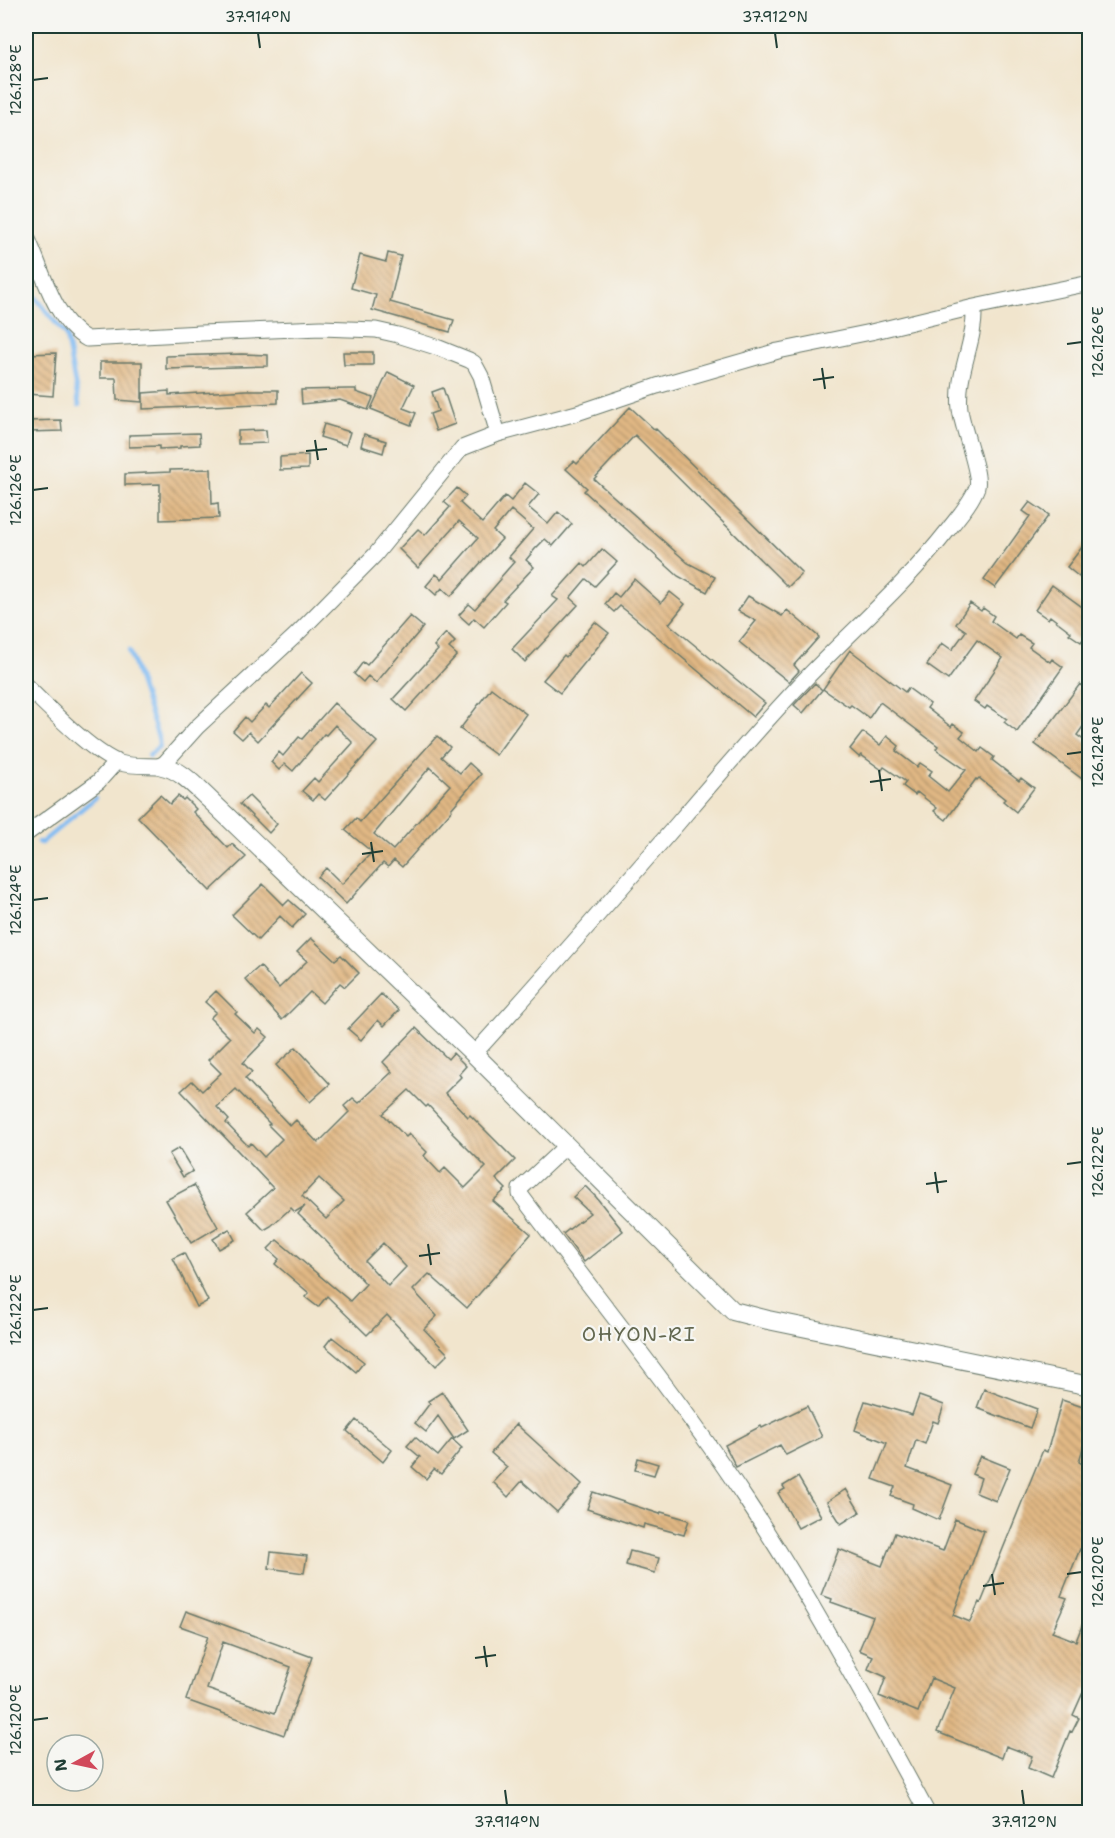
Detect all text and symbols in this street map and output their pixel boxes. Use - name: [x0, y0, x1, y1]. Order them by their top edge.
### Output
- text: 37.914°N: [225, 7, 291, 27]
- text: 37.912°N: [742, 7, 808, 27]
- text: 126.128°E: [6, 44, 26, 116]
- text: 126.126°E: [1088, 306, 1108, 378]
- text: 126.126°E: [6, 454, 26, 526]
- text: 126.124°E: [1088, 717, 1108, 787]
- text: 126.124°E: [6, 865, 26, 935]
- text: 126.122°E: [1088, 1126, 1108, 1198]
- text: 126.122°E: [6, 1274, 26, 1346]
- district label: OHYON-RI: [582, 1321, 696, 1347]
- text: 126.120°E: [1088, 1536, 1108, 1608]
- text: 126.120°E: [6, 1684, 26, 1756]
- north arrow: [45, 1733, 105, 1793]
- text: N: [49, 1757, 72, 1773]
- text: 37.914°N: [474, 1812, 540, 1832]
- text: 37.912°N: [991, 1812, 1057, 1832]

